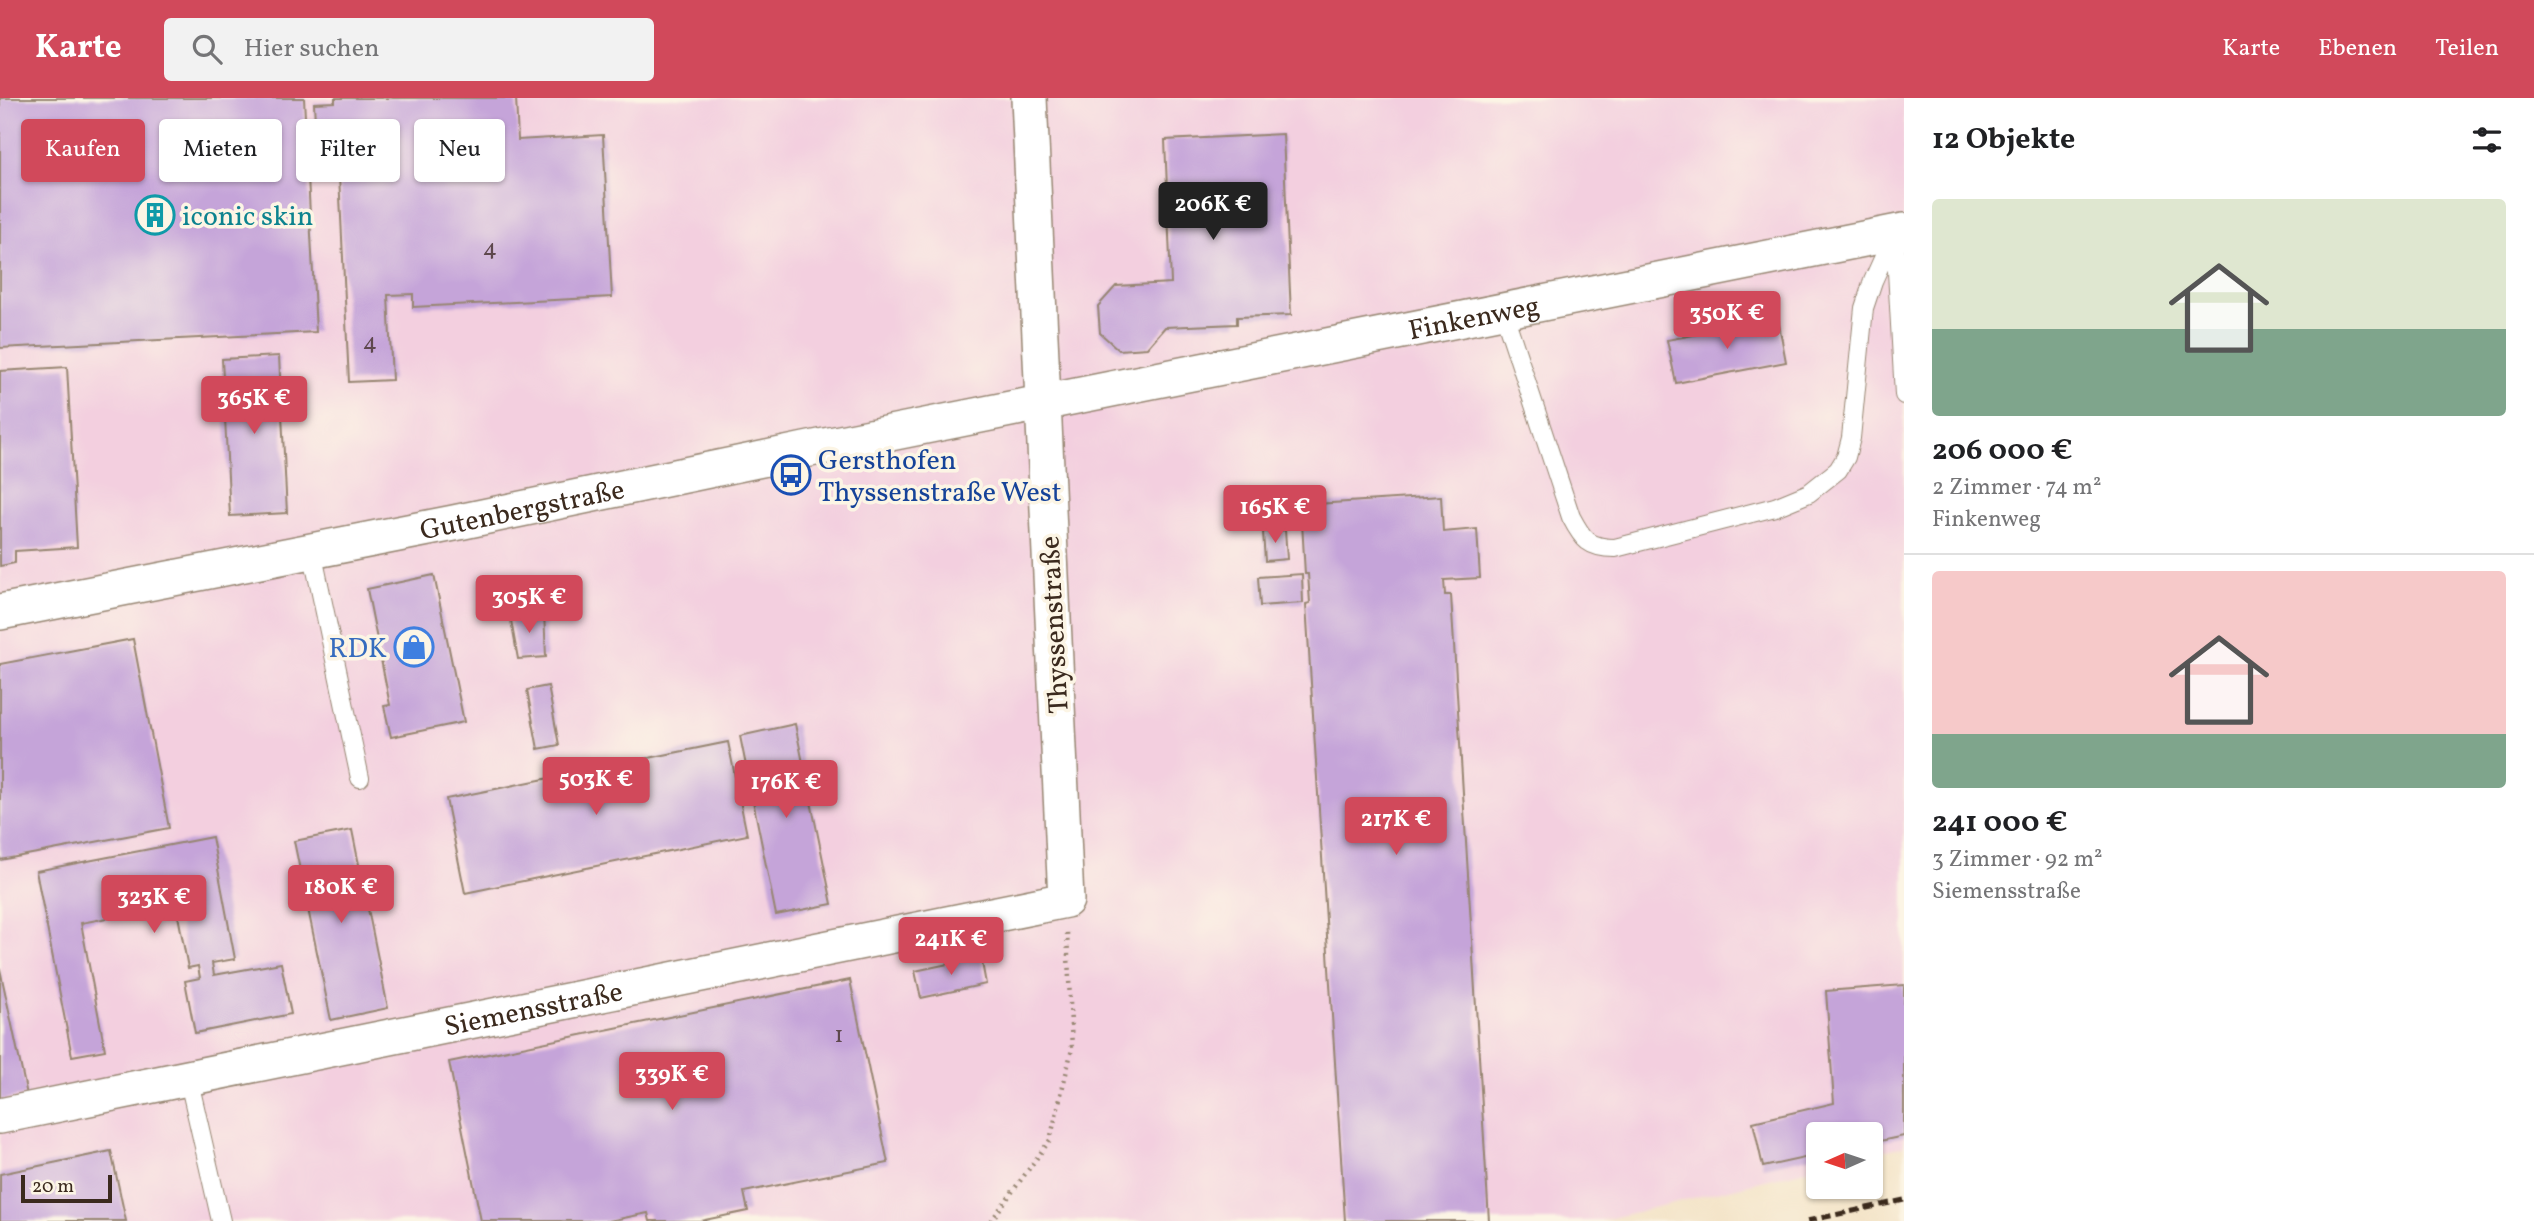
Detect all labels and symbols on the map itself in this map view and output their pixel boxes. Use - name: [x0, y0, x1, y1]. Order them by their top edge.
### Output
- pin: 206K €: [1156, 183, 1270, 242]
- building icon: iconic skin: [134, 194, 176, 236]
- place label: iconic skin: [182, 198, 314, 237]
- house number: 4: [483, 232, 497, 266]
- street label: Finkenweg: [1405, 287, 1543, 351]
- pin: 350K €: [1670, 292, 1784, 351]
- house number: 4: [363, 326, 377, 360]
- pin: 365K €: [197, 376, 311, 436]
- place label: Gersthofen Thyssenstraße West: [818, 442, 1062, 513]
- bus stop icon: Gersthofen Thyssenstraße West: [770, 454, 812, 496]
- street label: Gutenbergstraße: [417, 471, 628, 551]
- pin: 165K €: [1218, 486, 1332, 545]
- street label: Thyssenstraße: [1031, 535, 1080, 715]
- pin: 305K €: [472, 575, 586, 635]
- shop icon: RDK: [393, 626, 435, 668]
- place label: RDK: [328, 630, 387, 669]
- pin: 503K €: [539, 758, 653, 817]
- pin: 176K €: [729, 760, 843, 820]
- pin: 217K €: [1339, 798, 1453, 857]
- pin: 180K €: [284, 866, 398, 925]
- pin: 323K €: [97, 876, 211, 935]
- pin: 241K €: [894, 918, 1008, 977]
- street label: Siemensstraße: [441, 973, 626, 1048]
- house number: 1: [834, 1019, 844, 1053]
- pin: 339K €: [615, 1052, 729, 1112]
- north arrow: [1806, 1122, 1883, 1199]
- scale bar: [21, 1172, 112, 1204]

